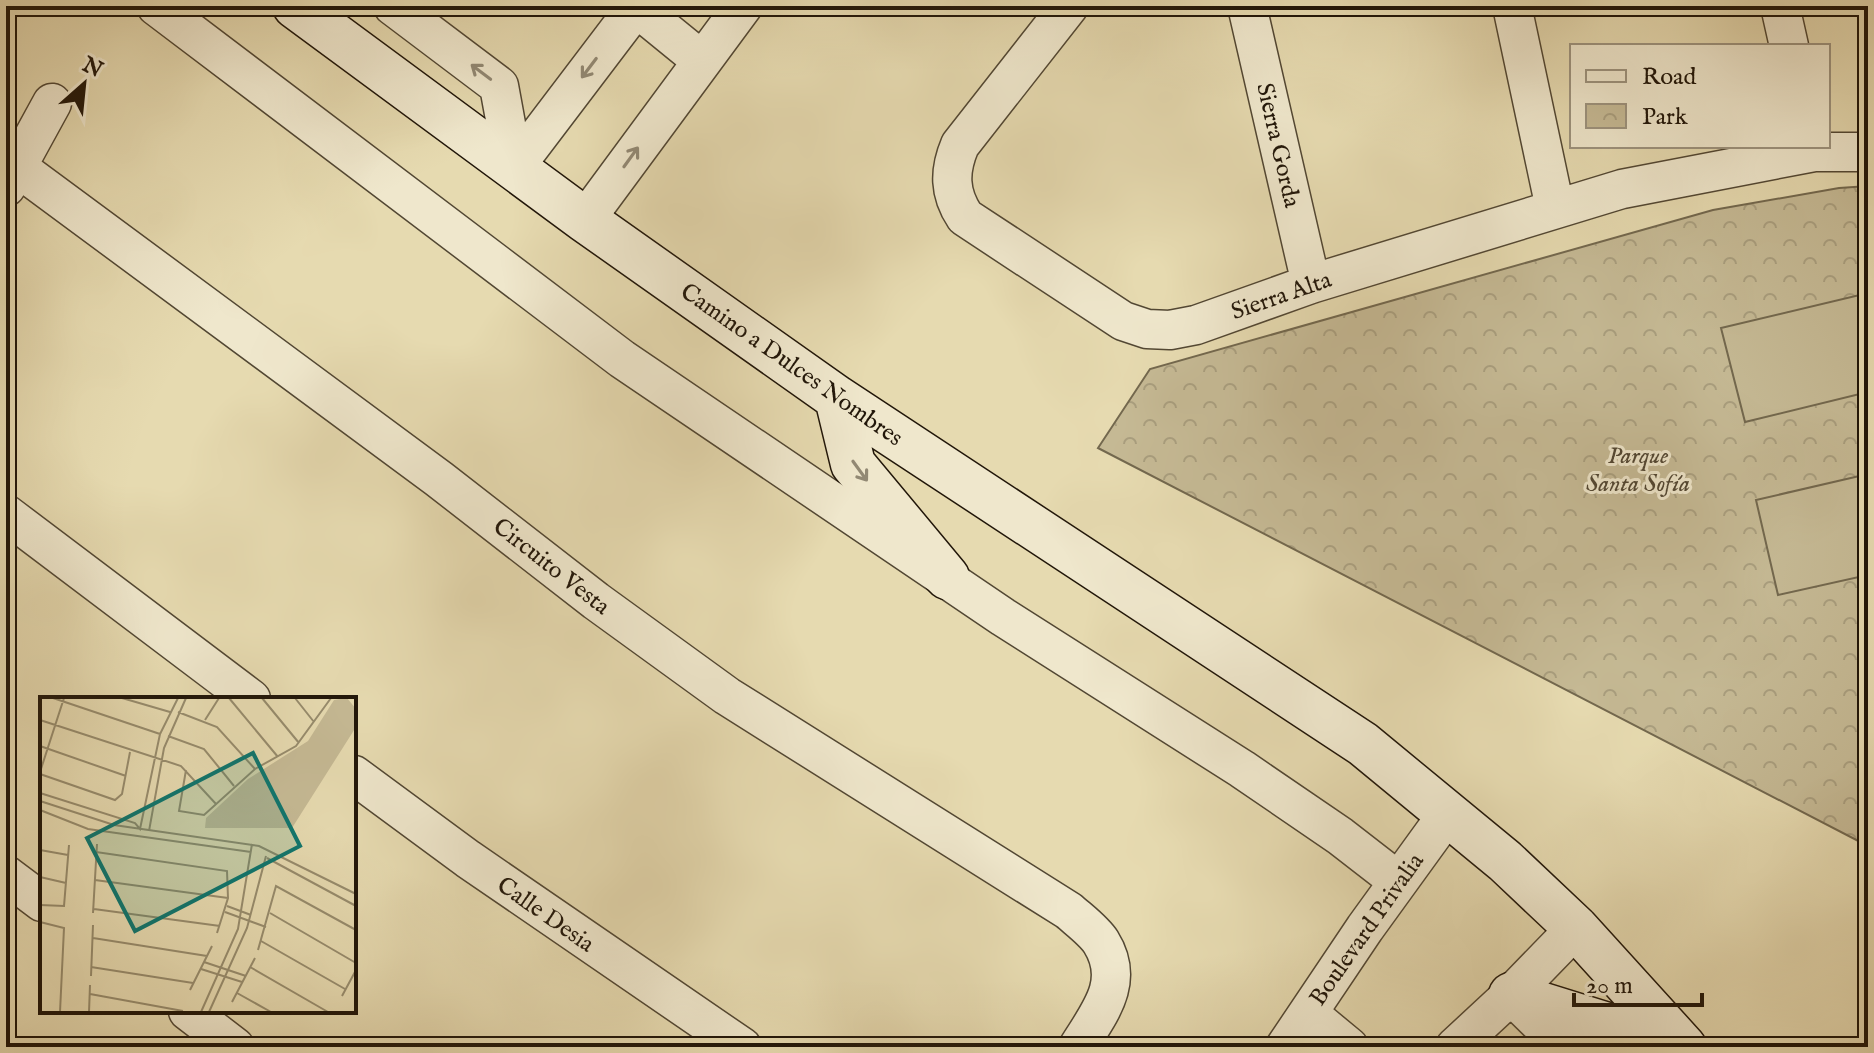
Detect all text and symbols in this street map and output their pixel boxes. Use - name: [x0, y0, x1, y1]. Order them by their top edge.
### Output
- north arrow: [44, 44, 124, 124]
- legend: [1570, 44, 1830, 148]
- text: N: [76, 51, 107, 85]
- one-way arrow: [581, 57, 598, 78]
- text: Road: [1642, 62, 1696, 93]
- one-way arrow: [471, 64, 492, 81]
- street label: Sierra Gorda: [1248, 80, 1307, 211]
- text: Park: [1642, 102, 1688, 133]
- one-way arrow: [623, 146, 639, 168]
- street label: Sierra Alta: [1227, 265, 1336, 328]
- street label: Camino a Dulces Nombres: [674, 277, 908, 454]
- park label: Parque Santa Sofía: [1586, 441, 1690, 500]
- one-way arrow: [852, 460, 869, 482]
- street label: Circuito Vesta: [486, 512, 616, 623]
- inset map: [40, 697, 356, 1013]
- street label: Boulevard Privalia: [1303, 847, 1432, 1012]
- street label: Calle Desia: [490, 870, 601, 960]
- scale bar: [1574, 957, 1702, 1007]
- text: 20 m: [1586, 971, 1633, 1002]

